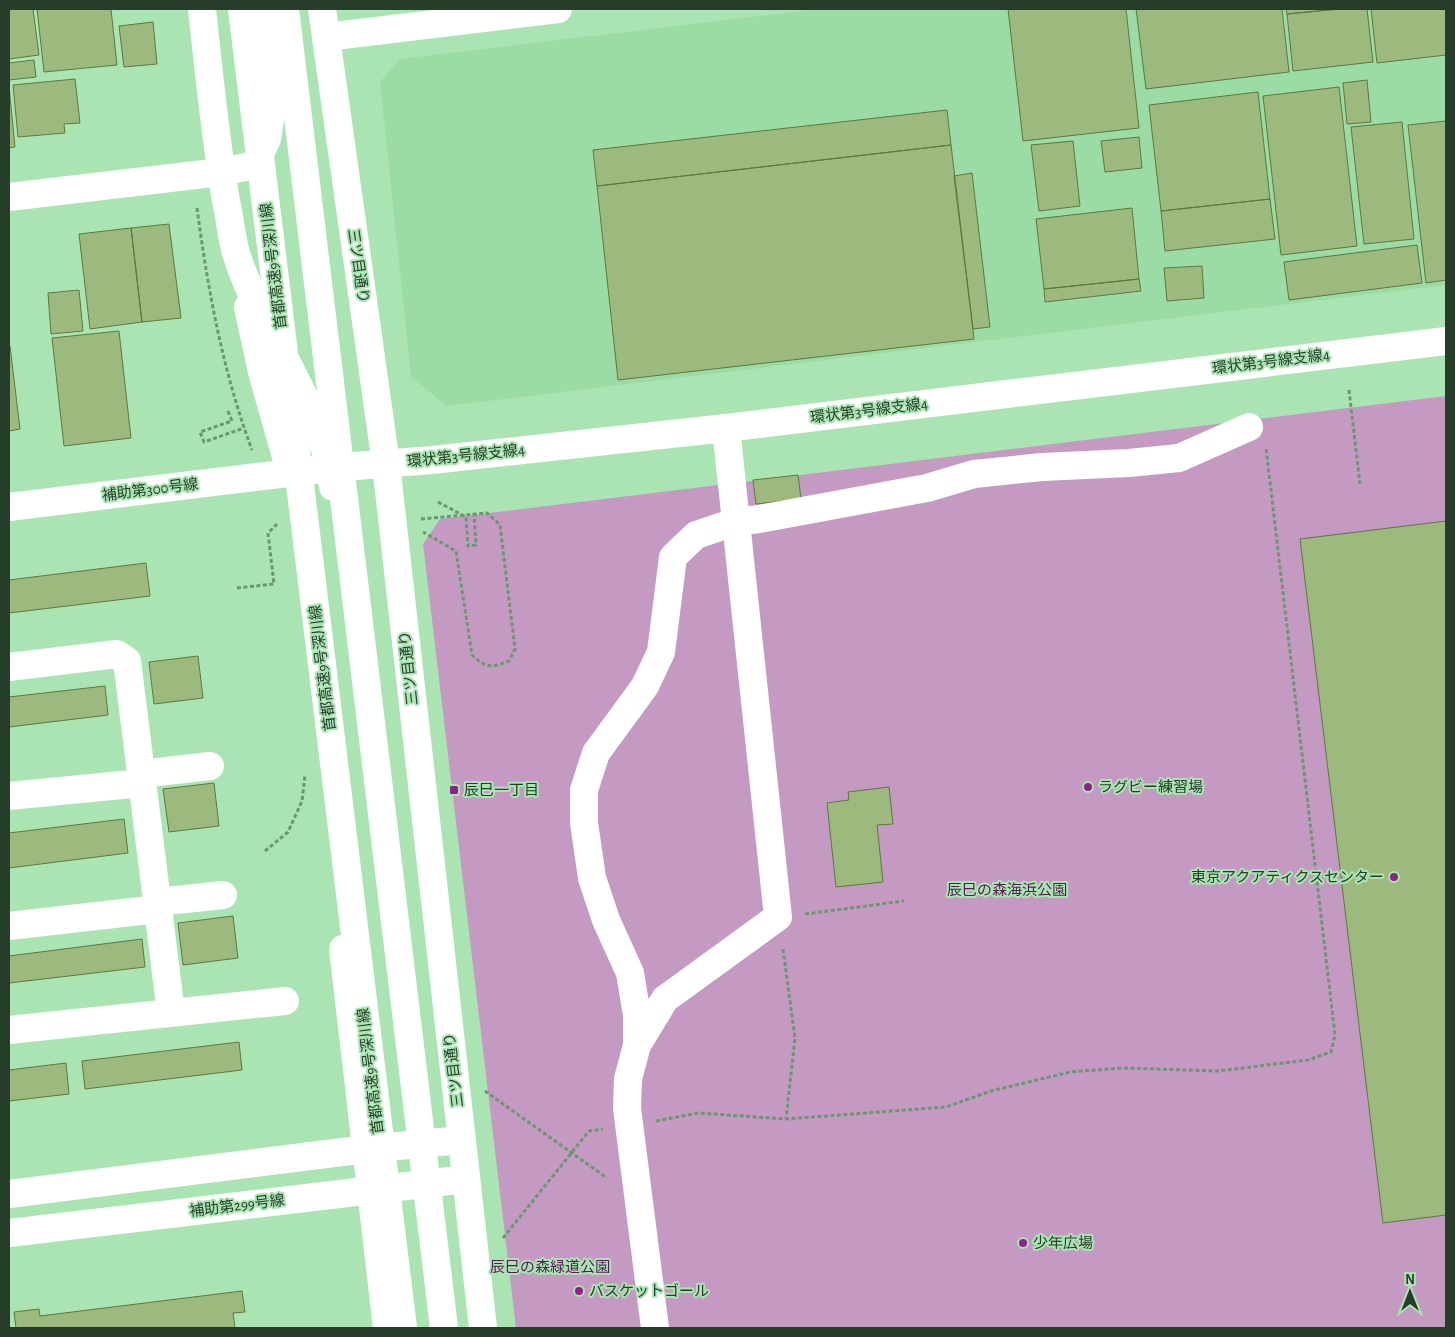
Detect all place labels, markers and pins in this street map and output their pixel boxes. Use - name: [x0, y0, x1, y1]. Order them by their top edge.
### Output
- place label: ラグビー練習場: [1098, 779, 1203, 795]
- marker: ラグビー練習場: [1082, 781, 1094, 793]
- place label: 辰巳一丁目: [464, 783, 539, 798]
- marker: 辰巳一丁目: [448, 784, 460, 796]
- place label: 東京アクアティクスセンター: [1191, 869, 1384, 885]
- marker: 東京アクアティクスセンター: [1388, 871, 1400, 883]
- place label: 少年広場: [1033, 1235, 1093, 1251]
- marker: 少年広場: [1017, 1237, 1029, 1249]
- place label: バスケットゴール: [589, 1283, 709, 1299]
- marker: バスケットゴール: [573, 1285, 585, 1297]

